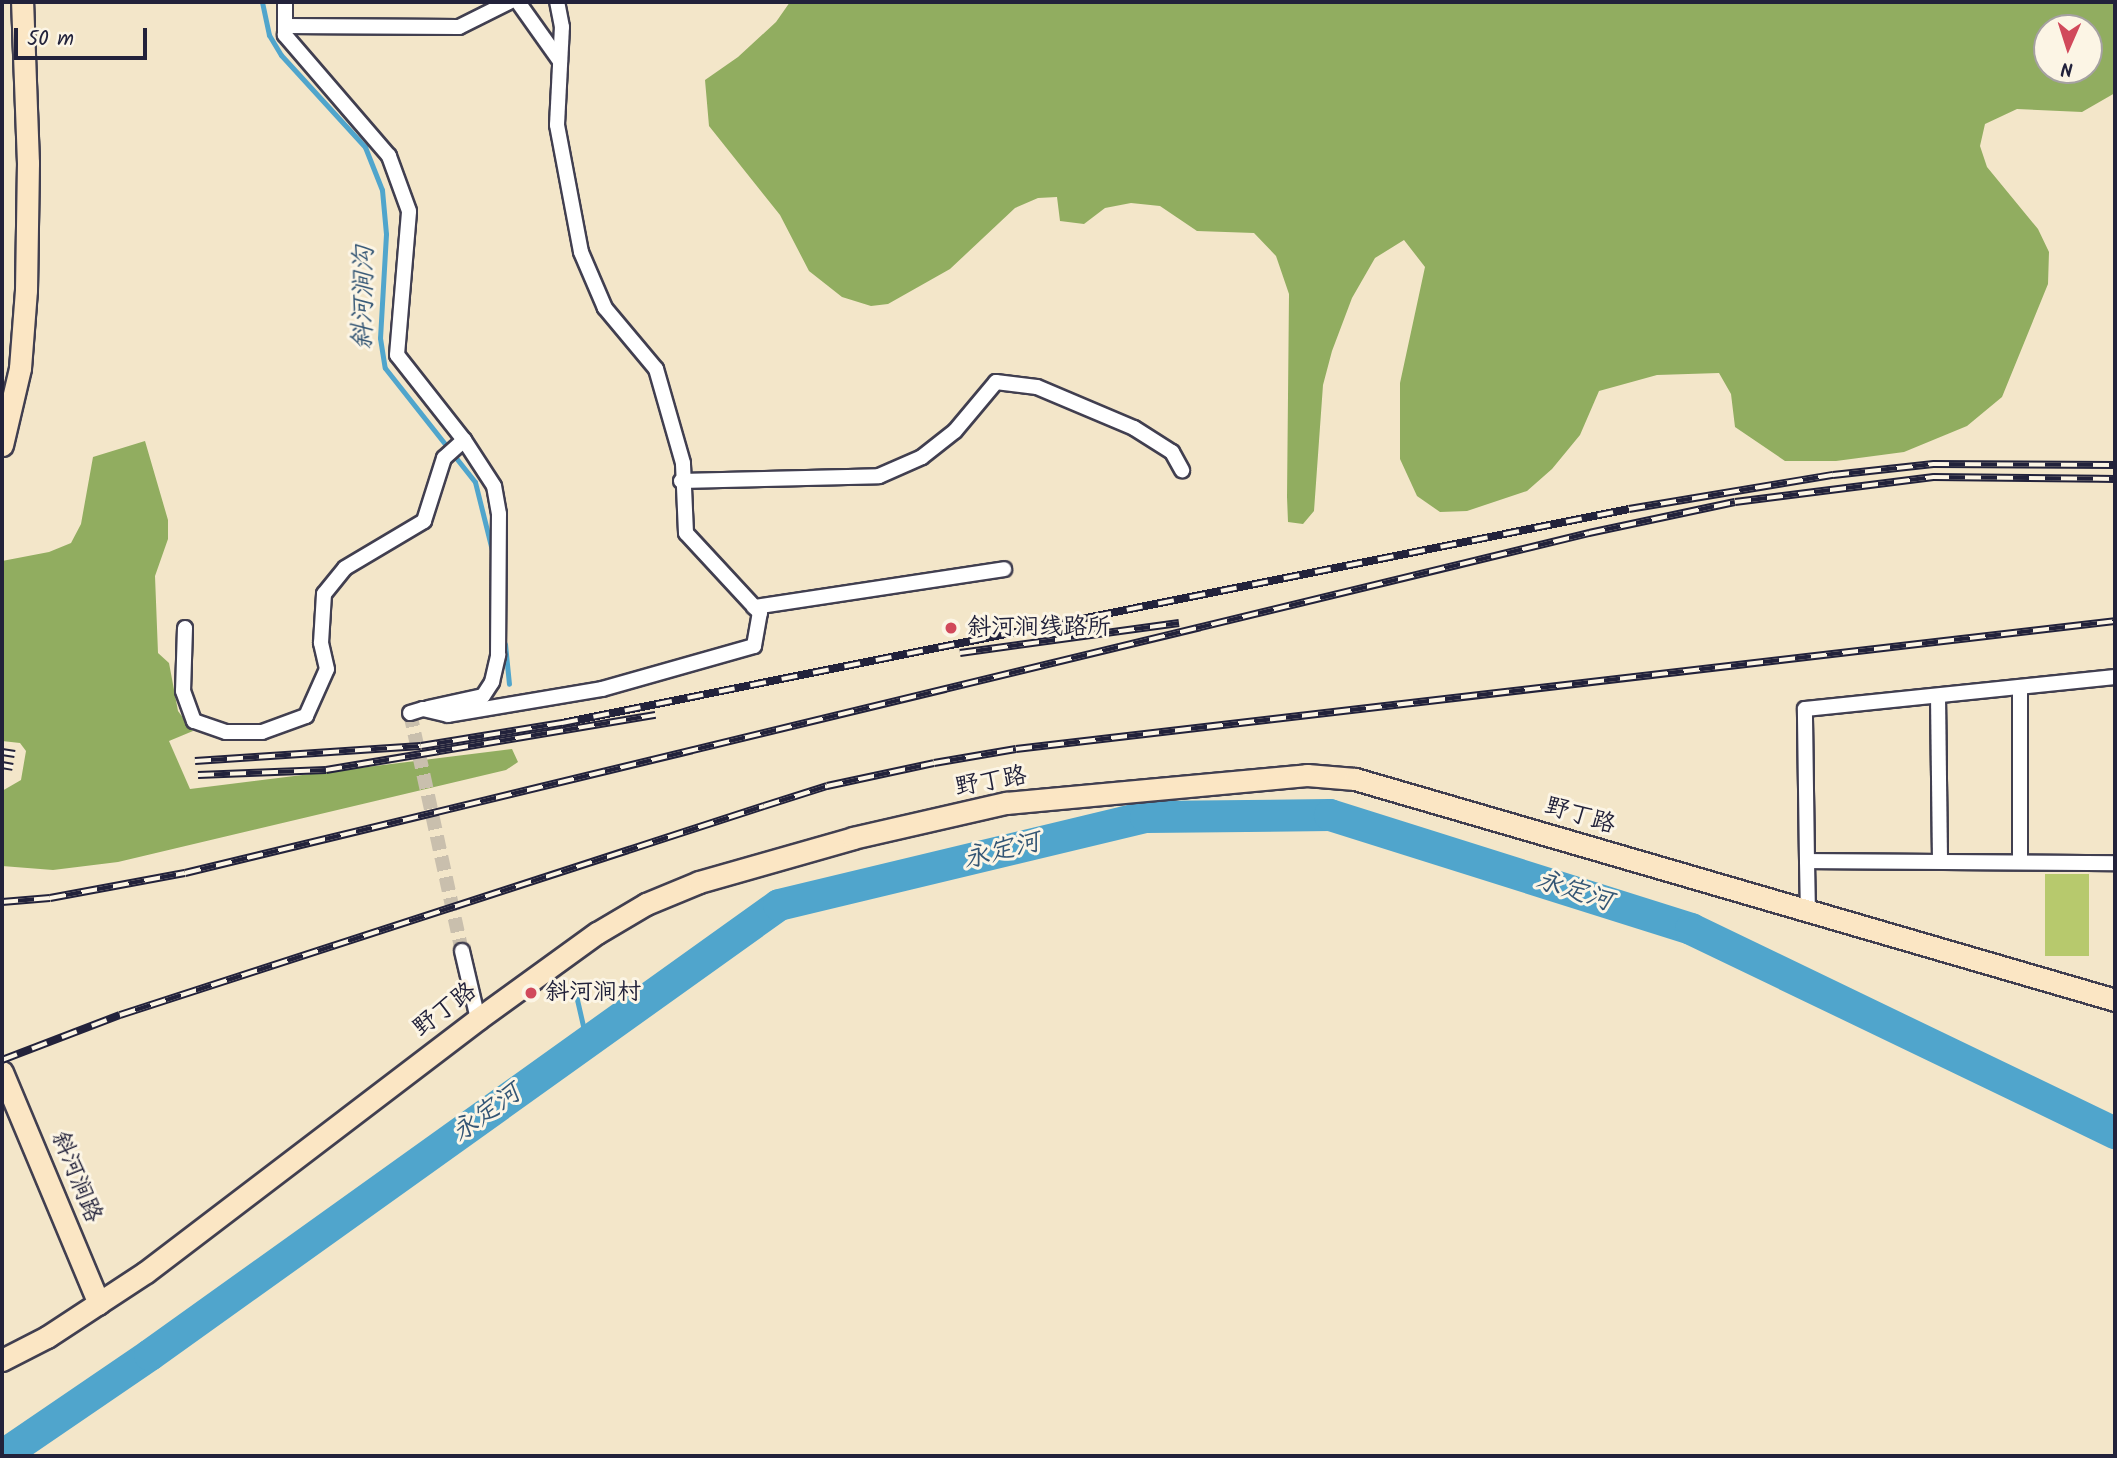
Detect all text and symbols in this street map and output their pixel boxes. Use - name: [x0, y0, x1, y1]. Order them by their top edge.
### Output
- scale bar: [18, 14, 150, 58]
- north arrow: [2033, 14, 2103, 84]
- text: 50 m: [27, 23, 74, 56]
- text: N: [2060, 53, 2074, 83]
- water label: 斜河涧沟: [348, 246, 382, 350]
- place label: 斜河涧线路所: [967, 614, 1111, 642]
- marker: 斜河涧线路所: [941, 618, 961, 638]
- street label: 野丁路: [953, 762, 1029, 802]
- street label: 野丁路: [1541, 792, 1619, 840]
- water label: 永定河: [960, 827, 1044, 877]
- water label: 永定河: [1532, 865, 1616, 919]
- street label: 野丁路: [408, 977, 482, 1043]
- place label: 斜河涧村: [545, 979, 641, 1007]
- marker: 斜河涧村: [523, 985, 539, 1001]
- water label: 永定河: [446, 1078, 528, 1150]
- street label: 斜河涧路: [45, 1127, 107, 1227]

